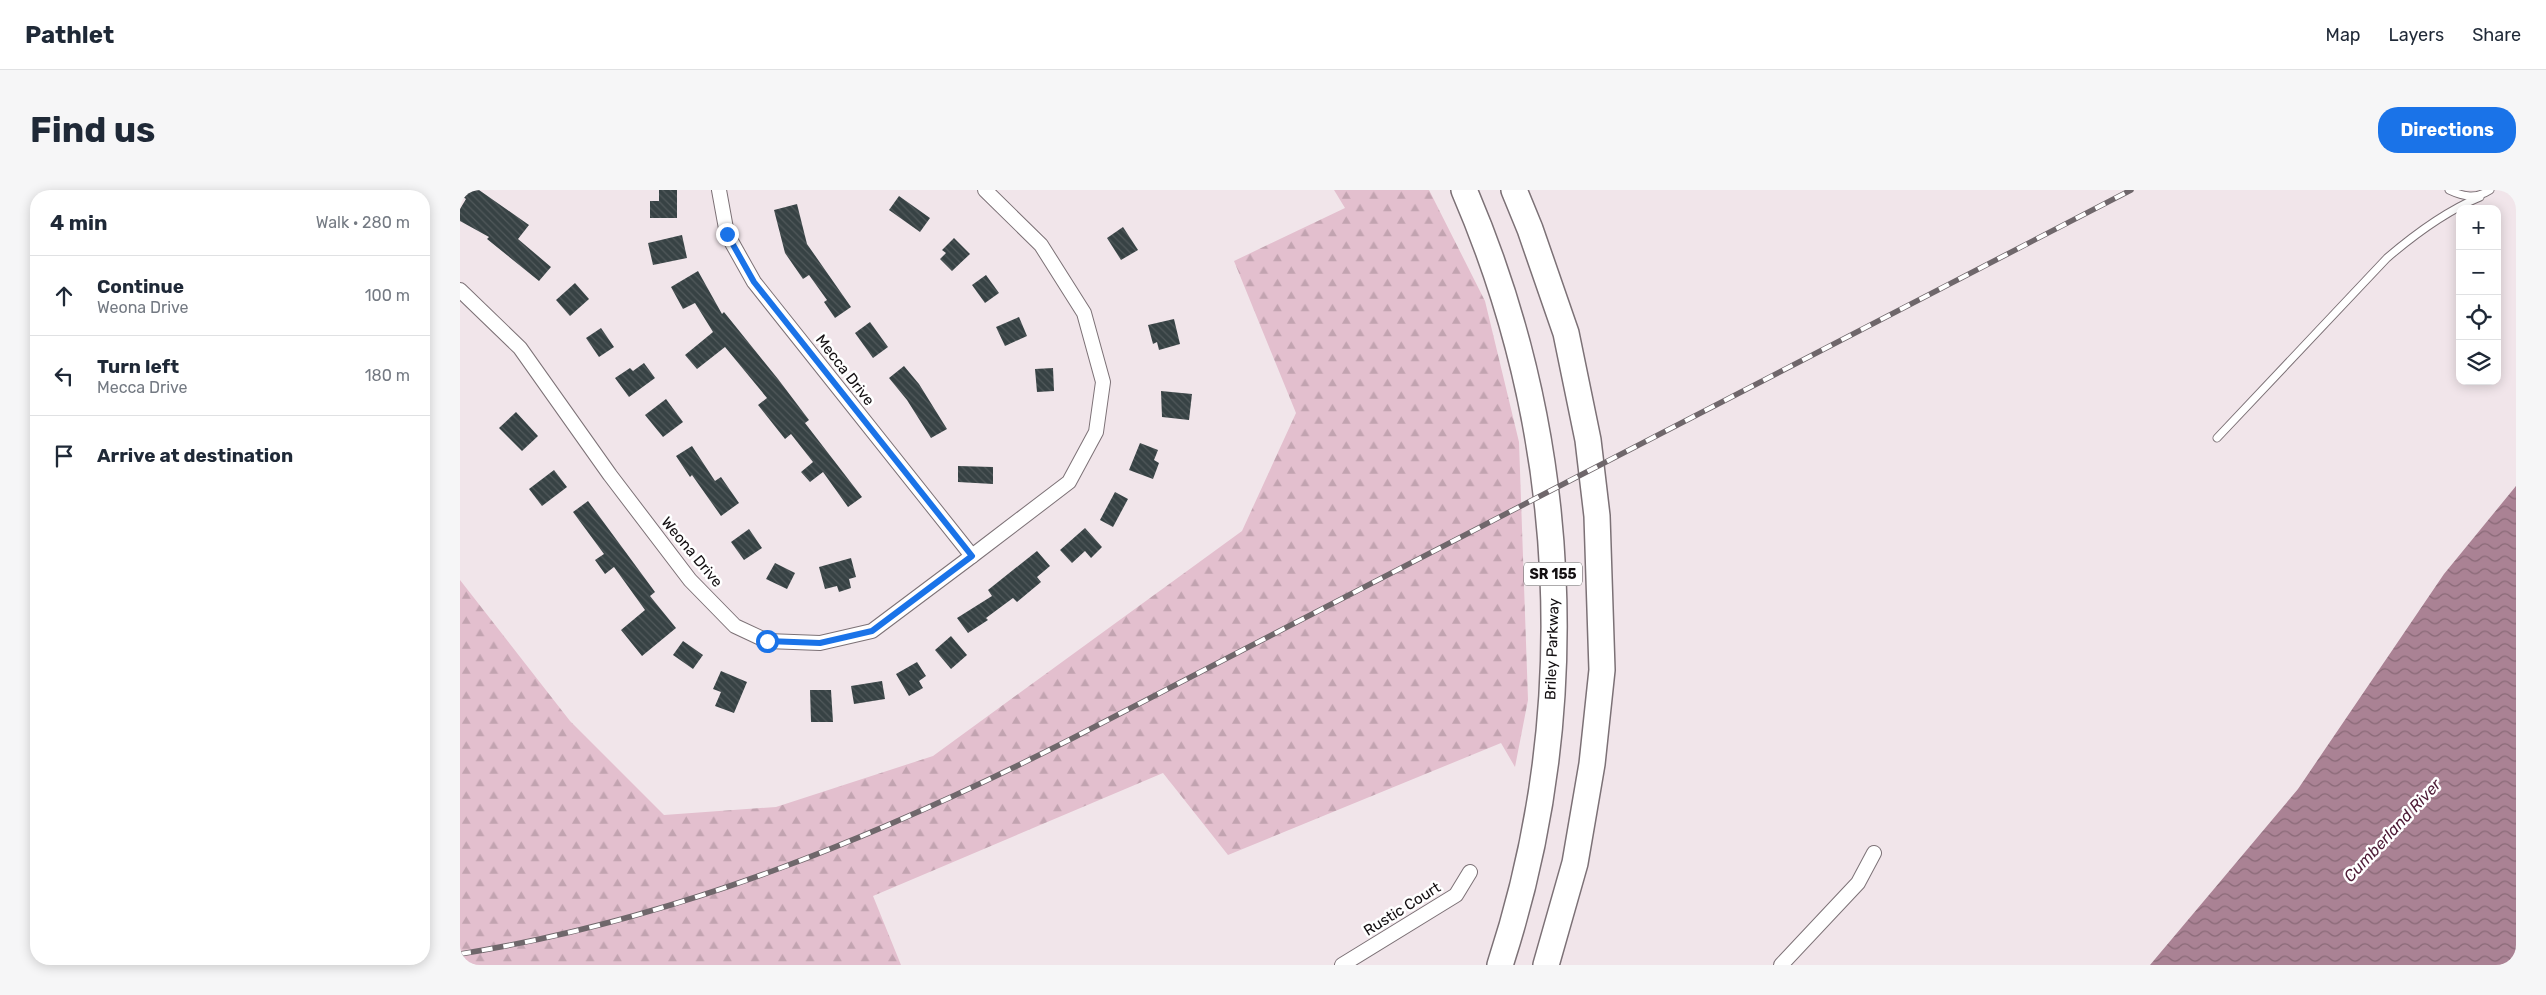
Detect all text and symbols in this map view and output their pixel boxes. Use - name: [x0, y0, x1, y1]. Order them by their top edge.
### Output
- text: Pathlet: [25, 21, 114, 49]
- text: Map: [2326, 24, 2361, 46]
- text: Layers: [2389, 24, 2444, 46]
- text: Share: [2472, 24, 2521, 46]
- button: Directions: [2378, 107, 2516, 153]
- text: Find us: [30, 109, 155, 151]
- map controls: [2456, 205, 2501, 385]
- button: +: [2456, 205, 2501, 250]
- text: 4 min: [50, 210, 108, 235]
- text: Walk · 280 m: [316, 213, 410, 232]
- route end: [716, 223, 739, 246]
- button: −: [2456, 250, 2501, 295]
- text: Continue: [97, 275, 184, 298]
- icon: ahead: [50, 282, 78, 310]
- text: 100 m: [365, 286, 410, 305]
- button: locate: [2456, 295, 2501, 340]
- text: Weona Drive: [97, 298, 189, 317]
- street label: Mecca Drive: [812, 331, 878, 409]
- button: layers: [2456, 340, 2501, 385]
- text: Turn left: [97, 355, 179, 378]
- icon: left: [50, 362, 78, 390]
- text: 180 m: [365, 366, 410, 385]
- text: Mecca Drive: [97, 378, 188, 397]
- icon: arrive: [50, 442, 78, 470]
- text: Arrive at destination: [97, 444, 293, 467]
- street label: Weona Drive: [658, 513, 726, 591]
- road number: SR 155: [1524, 562, 1582, 586]
- street label: Briley Parkway: [1541, 598, 1563, 700]
- route start: [756, 630, 779, 653]
- water label: Cumberland River: [2340, 774, 2445, 886]
- street label: Rustic Court: [1360, 878, 1444, 940]

